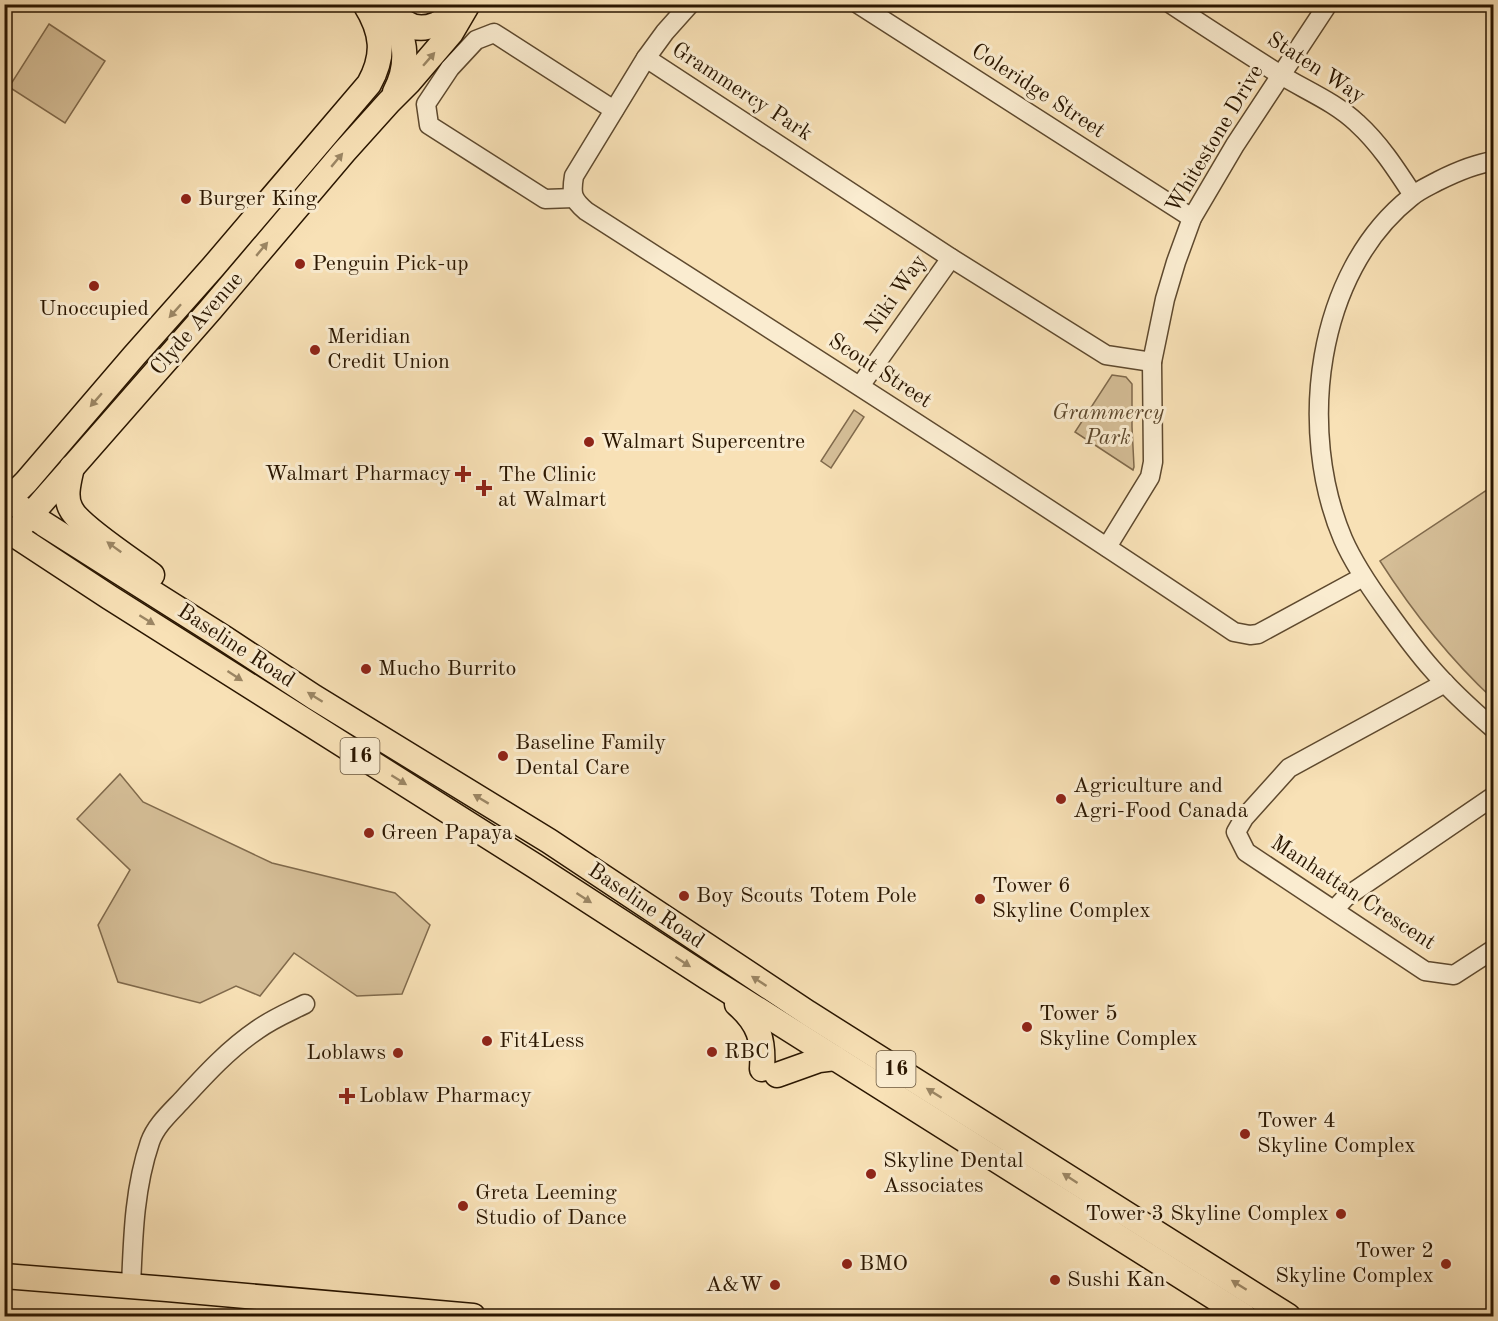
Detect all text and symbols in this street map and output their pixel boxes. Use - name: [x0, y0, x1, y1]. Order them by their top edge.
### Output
- street label: Staten Way: [1263, 28, 1369, 108]
- street label: Grammercy Park: [668, 39, 816, 145]
- street label: Coleridge Street: [967, 40, 1109, 142]
- one-way arrow: [422, 52, 435, 67]
- street label: Whitestone Drive: [1162, 61, 1268, 217]
- one-way arrow: [330, 153, 343, 168]
- place label: Burger King: [198, 188, 318, 210]
- marker: Burger King: [179, 192, 193, 206]
- one-way arrow: [255, 242, 268, 257]
- street label: Niki Way: [861, 250, 931, 337]
- place label: Penguin Pick-up: [312, 253, 469, 275]
- marker: Penguin Pick-up: [293, 257, 307, 271]
- street label: Clyde Avenue: [146, 268, 248, 380]
- marker: Unoccupied: [87, 279, 101, 293]
- place label: Unoccupied: [39, 298, 149, 320]
- one-way arrow: [168, 303, 182, 318]
- place label: Meridian Credit Union: [327, 326, 450, 373]
- street label: Scout Street: [825, 330, 935, 412]
- marker: Meridian Credit Union: [308, 343, 322, 357]
- one-way arrow: [90, 392, 103, 408]
- park label: Grammercy Park: [1052, 402, 1165, 449]
- place label: Walmart Supercentre: [601, 431, 805, 453]
- marker: Walmart Supercentre: [582, 435, 596, 449]
- place label: Walmart Pharmacy: [265, 463, 451, 485]
- place label: The Clinic at Walmart: [498, 464, 606, 511]
- marker: Walmart Pharmacy: [456, 467, 470, 481]
- marker: The Clinic at Walmart: [475, 479, 493, 497]
- one-way arrow: [107, 541, 123, 553]
- street label: Baseline Road: [173, 600, 299, 692]
- one-way arrow: [139, 615, 155, 626]
- place label: Mucho Burrito: [378, 658, 516, 680]
- marker: Mucho Burrito: [359, 662, 373, 676]
- one-way arrow: [226, 670, 242, 682]
- one-way arrow: [307, 692, 323, 703]
- place label: Baseline Family Dental Care: [515, 732, 666, 779]
- road number: 16: [340, 738, 380, 774]
- marker: Baseline Family Dental Care: [496, 749, 510, 763]
- one-way arrow: [391, 775, 407, 786]
- place label: Agriculture and Agri-Food Canada: [1073, 775, 1248, 822]
- marker: Agriculture and Agri-Food Canada: [1054, 792, 1068, 806]
- one-way arrow: [473, 794, 490, 805]
- place label: Green Papaya: [381, 822, 513, 844]
- marker: Green Papaya: [362, 826, 376, 840]
- street label: Manhattan Crescent: [1267, 832, 1439, 954]
- street label: Baseline Road: [584, 859, 708, 953]
- place label: Tower 6 Skyline Complex: [992, 875, 1151, 922]
- place label: Boy Scouts Totem Pole: [696, 885, 917, 907]
- marker: Boy Scouts Totem Pole: [677, 889, 691, 903]
- one-way arrow: [576, 892, 592, 903]
- marker: Tower 6 Skyline Complex: [973, 892, 987, 906]
- one-way arrow: [675, 956, 691, 967]
- one-way arrow: [750, 976, 767, 987]
- place label: Tower 5 Skyline Complex: [1039, 1003, 1198, 1050]
- marker: Tower 5 Skyline Complex: [1020, 1020, 1034, 1034]
- place label: Fit4Less: [499, 1030, 584, 1052]
- marker: Fit4Less: [480, 1034, 494, 1048]
- place label: RBC: [724, 1041, 770, 1063]
- place label: Loblaws: [306, 1042, 386, 1064]
- marker: RBC: [705, 1045, 719, 1059]
- marker: Loblaws: [391, 1046, 405, 1060]
- road number: 16: [876, 1051, 916, 1087]
- place label: Loblaw Pharmacy: [359, 1085, 532, 1107]
- one-way arrow: [926, 1087, 942, 1098]
- marker: Loblaw Pharmacy: [340, 1089, 354, 1103]
- place label: Tower 4 Skyline Complex: [1257, 1110, 1416, 1157]
- marker: Tower 4 Skyline Complex: [1238, 1127, 1252, 1141]
- place label: Skyline Dental Associates: [883, 1150, 1024, 1197]
- marker: Skyline Dental Associates: [864, 1167, 878, 1181]
- one-way arrow: [1062, 1173, 1078, 1184]
- place label: Greta Leeming Studio of Dance: [475, 1182, 627, 1229]
- marker: Greta Leeming Studio of Dance: [456, 1199, 470, 1213]
- place label: Tower 3 Skyline Complex: [1085, 1203, 1329, 1225]
- marker: Tower 3 Skyline Complex: [1334, 1207, 1348, 1221]
- place label: Tower 2 Skyline Complex: [1275, 1240, 1434, 1287]
- place label: BMO: [859, 1253, 908, 1275]
- marker: BMO: [840, 1257, 854, 1271]
- marker: Tower 2 Skyline Complex: [1439, 1257, 1453, 1271]
- place label: Sushi Kan: [1067, 1269, 1166, 1291]
- marker: Sushi Kan: [1048, 1273, 1062, 1287]
- place label: A&W: [705, 1274, 763, 1296]
- marker: A&W: [768, 1278, 782, 1292]
- one-way arrow: [1230, 1280, 1247, 1291]

